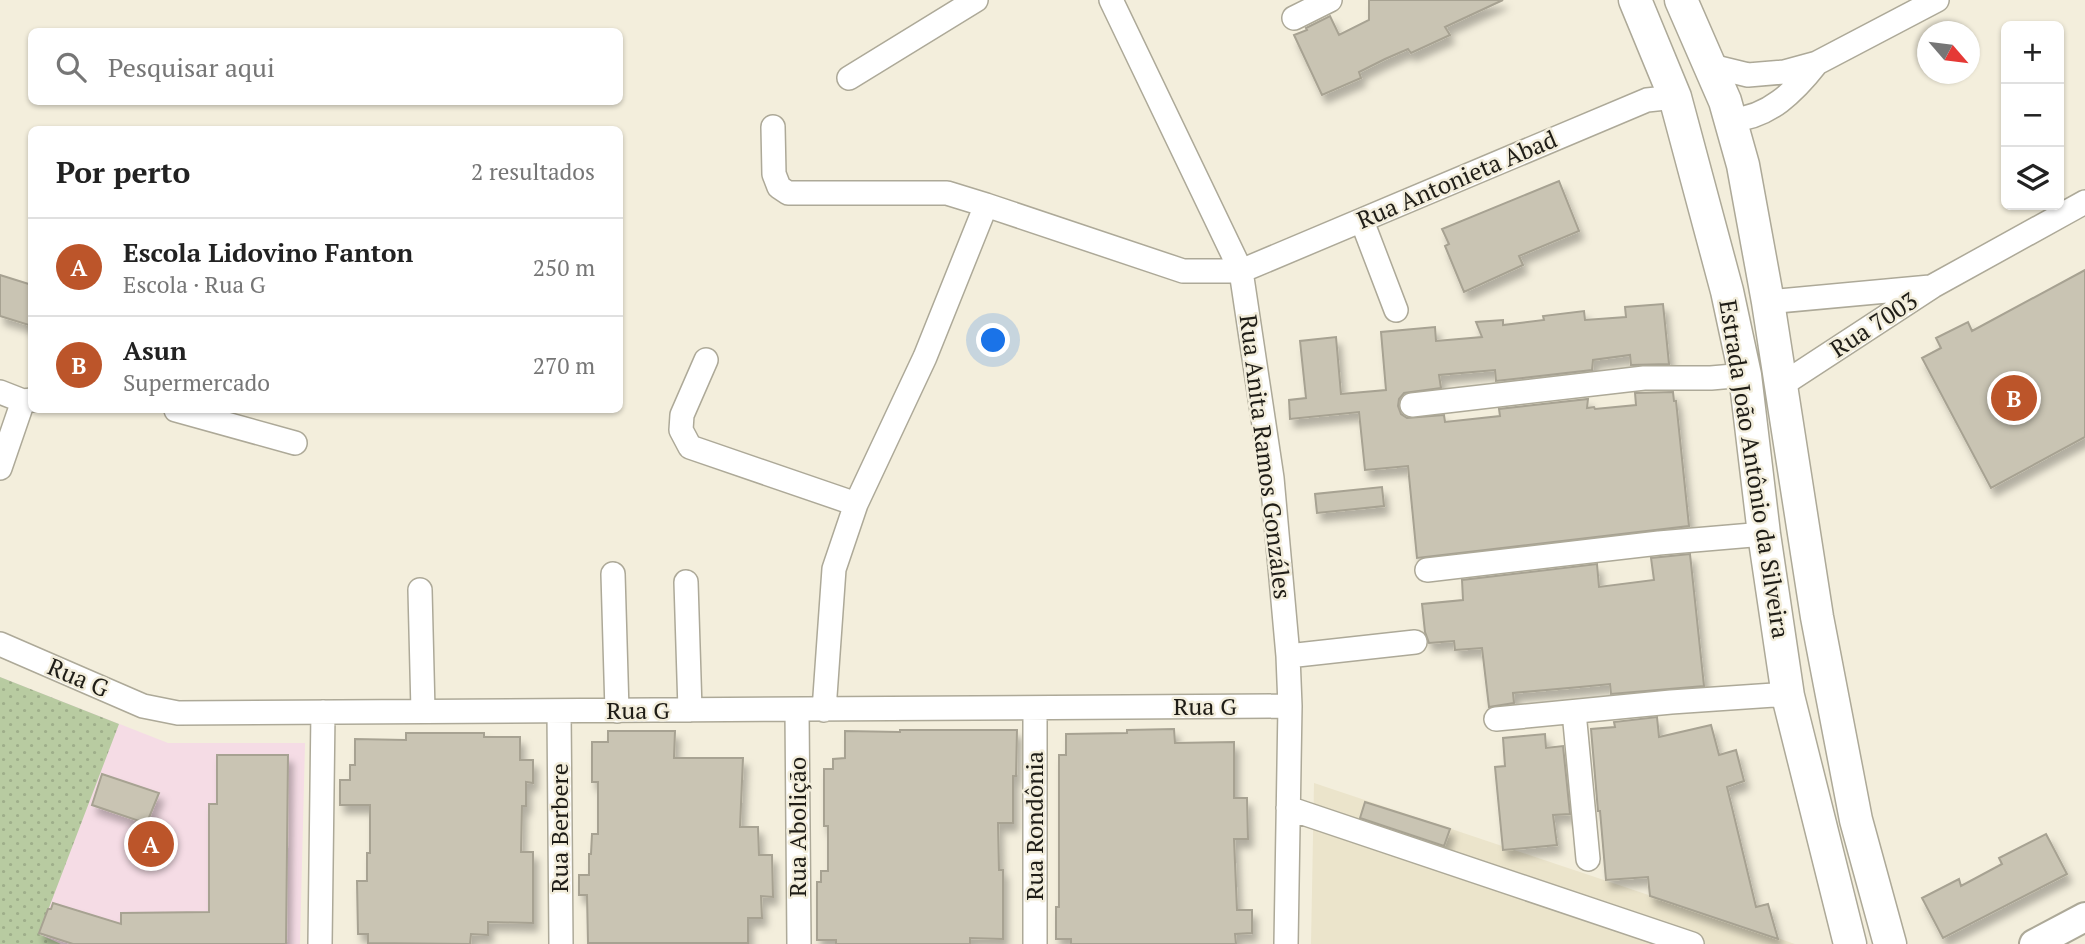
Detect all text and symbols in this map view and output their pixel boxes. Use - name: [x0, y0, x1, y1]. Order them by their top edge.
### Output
- north arrow: [1917, 21, 1980, 84]
- map controls: [2001, 21, 2064, 210]
- button: +: [2001, 21, 2064, 84]
- search box: [28, 28, 623, 105]
- icon: search: [52, 48, 90, 86]
- text: Pesquisar aqui: [108, 50, 275, 84]
- button: −: [2001, 84, 2064, 147]
- street label: Rua Antonieta Abad: [1352, 122, 1561, 236]
- button: layers: [2001, 147, 2064, 210]
- text: Por perto: [56, 152, 190, 192]
- text: 2 resultados: [471, 156, 595, 187]
- text: Escola Lidovino Fanton: [123, 235, 413, 269]
- text: A: [71, 252, 87, 283]
- text: 250 m: [533, 252, 595, 283]
- text: Escola · Rua G: [123, 269, 266, 300]
- street label: Rua 7003: [1824, 284, 1923, 364]
- street label: Estrada João Antônio da Silveira: [1712, 297, 1798, 640]
- street label: Rua Anita Ramos Gonzáles: [1233, 313, 1299, 601]
- your location: [976, 323, 1010, 357]
- text: Asun: [123, 333, 187, 367]
- text: B: [72, 350, 86, 381]
- text: 270 m: [533, 350, 595, 381]
- text: Supermercado: [123, 367, 270, 398]
- pin: B: [1991, 372, 2037, 424]
- street label: Rua G: [43, 650, 114, 704]
- street label: Rua G: [1173, 690, 1237, 722]
- street label: Rua G: [606, 694, 670, 726]
- street label: Rua Rondônia: [1018, 751, 1050, 901]
- street label: Rua Abolição: [781, 757, 813, 897]
- street label: Rua Berbere: [543, 763, 575, 893]
- pin: A: [128, 818, 174, 870]

